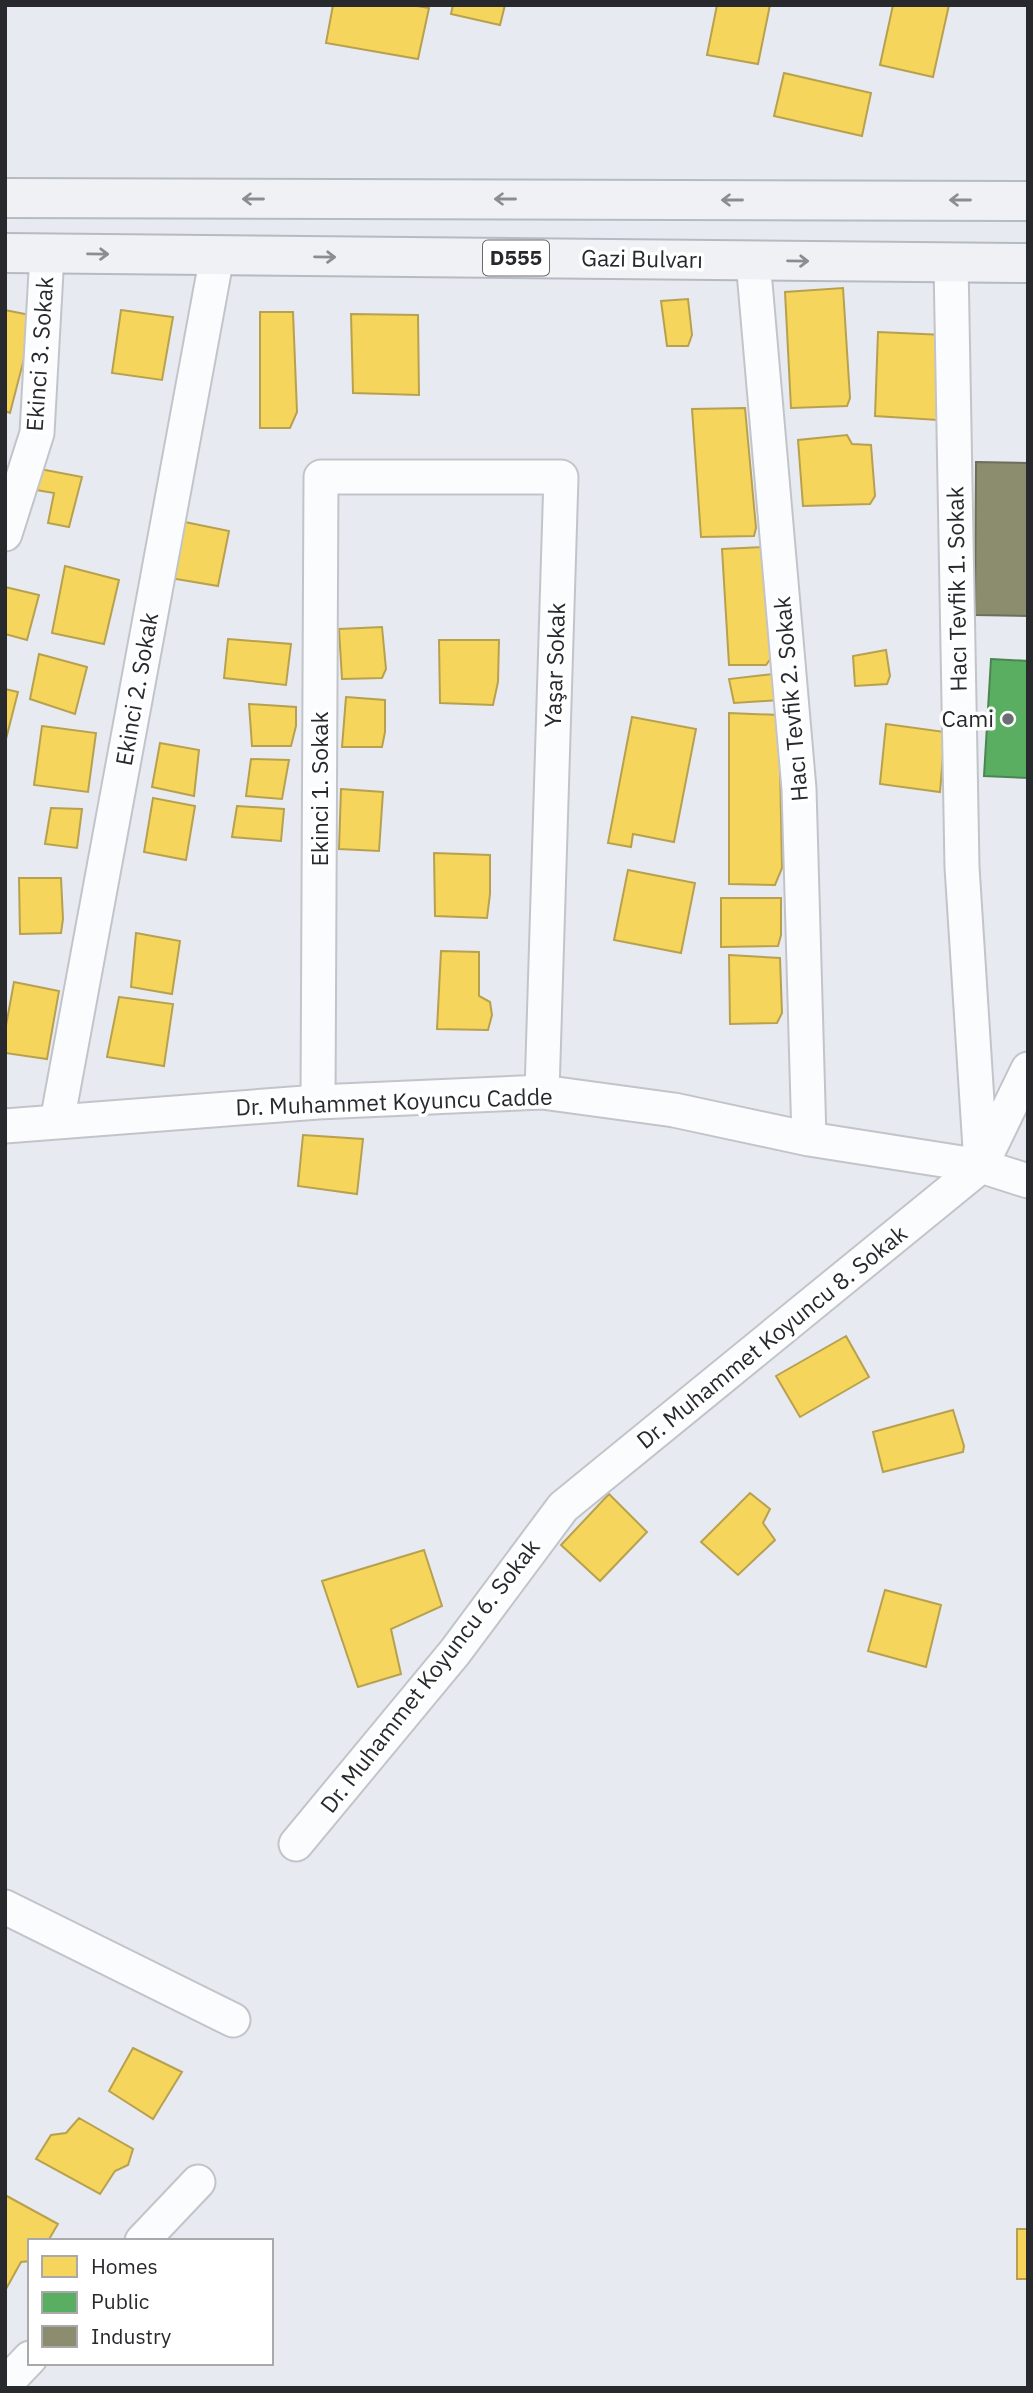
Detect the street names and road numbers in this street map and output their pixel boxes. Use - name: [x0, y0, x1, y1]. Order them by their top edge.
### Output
- road number: D555: [483, 240, 549, 276]
- street label: Gazi Bulvarı: [581, 242, 703, 274]
- street label: Ekinci 3. Sokak: [19, 275, 59, 432]
- street label: Hacı Tevfik 1. Sokak: [939, 486, 973, 692]
- street label: Hacı Tevfik 2. Sokak: [766, 595, 814, 803]
- street label: Yaşar Sokak: [537, 602, 571, 728]
- street label: Ekinci 2. Sokak: [108, 610, 164, 768]
- street label: Ekinci 1. Sokak: [304, 711, 334, 867]
- street label: Dr. Muhammet Koyuncu Cadde: [235, 1080, 553, 1122]
- street label: Dr. Muhammet Koyuncu 8. Sokak: [630, 1218, 913, 1455]
- street label: Dr. Muhammet Koyuncu 6. Sokak: [313, 1532, 546, 1818]

